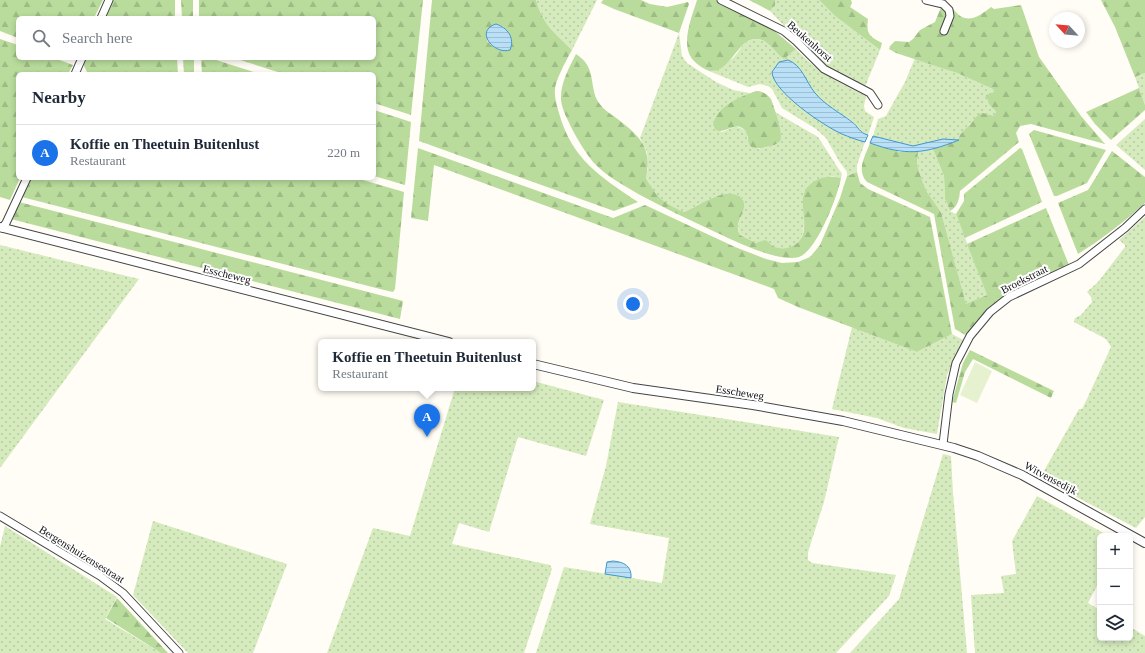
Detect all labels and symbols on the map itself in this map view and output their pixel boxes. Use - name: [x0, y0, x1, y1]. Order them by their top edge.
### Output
- north arrow: [1049, 12, 1085, 48]
- street label: Beukenhorst: [785, 18, 835, 64]
- street label: Esscheweg: [202, 262, 253, 286]
- street label: Broekstraat: [999, 262, 1049, 296]
- your location: [623, 294, 643, 314]
- street label: Esscheweg: [715, 382, 766, 402]
- pin: A: [414, 404, 440, 437]
- street label: Witvensedijk: [1022, 459, 1080, 497]
- street label: Bergenshuizensestraat: [37, 523, 127, 585]

